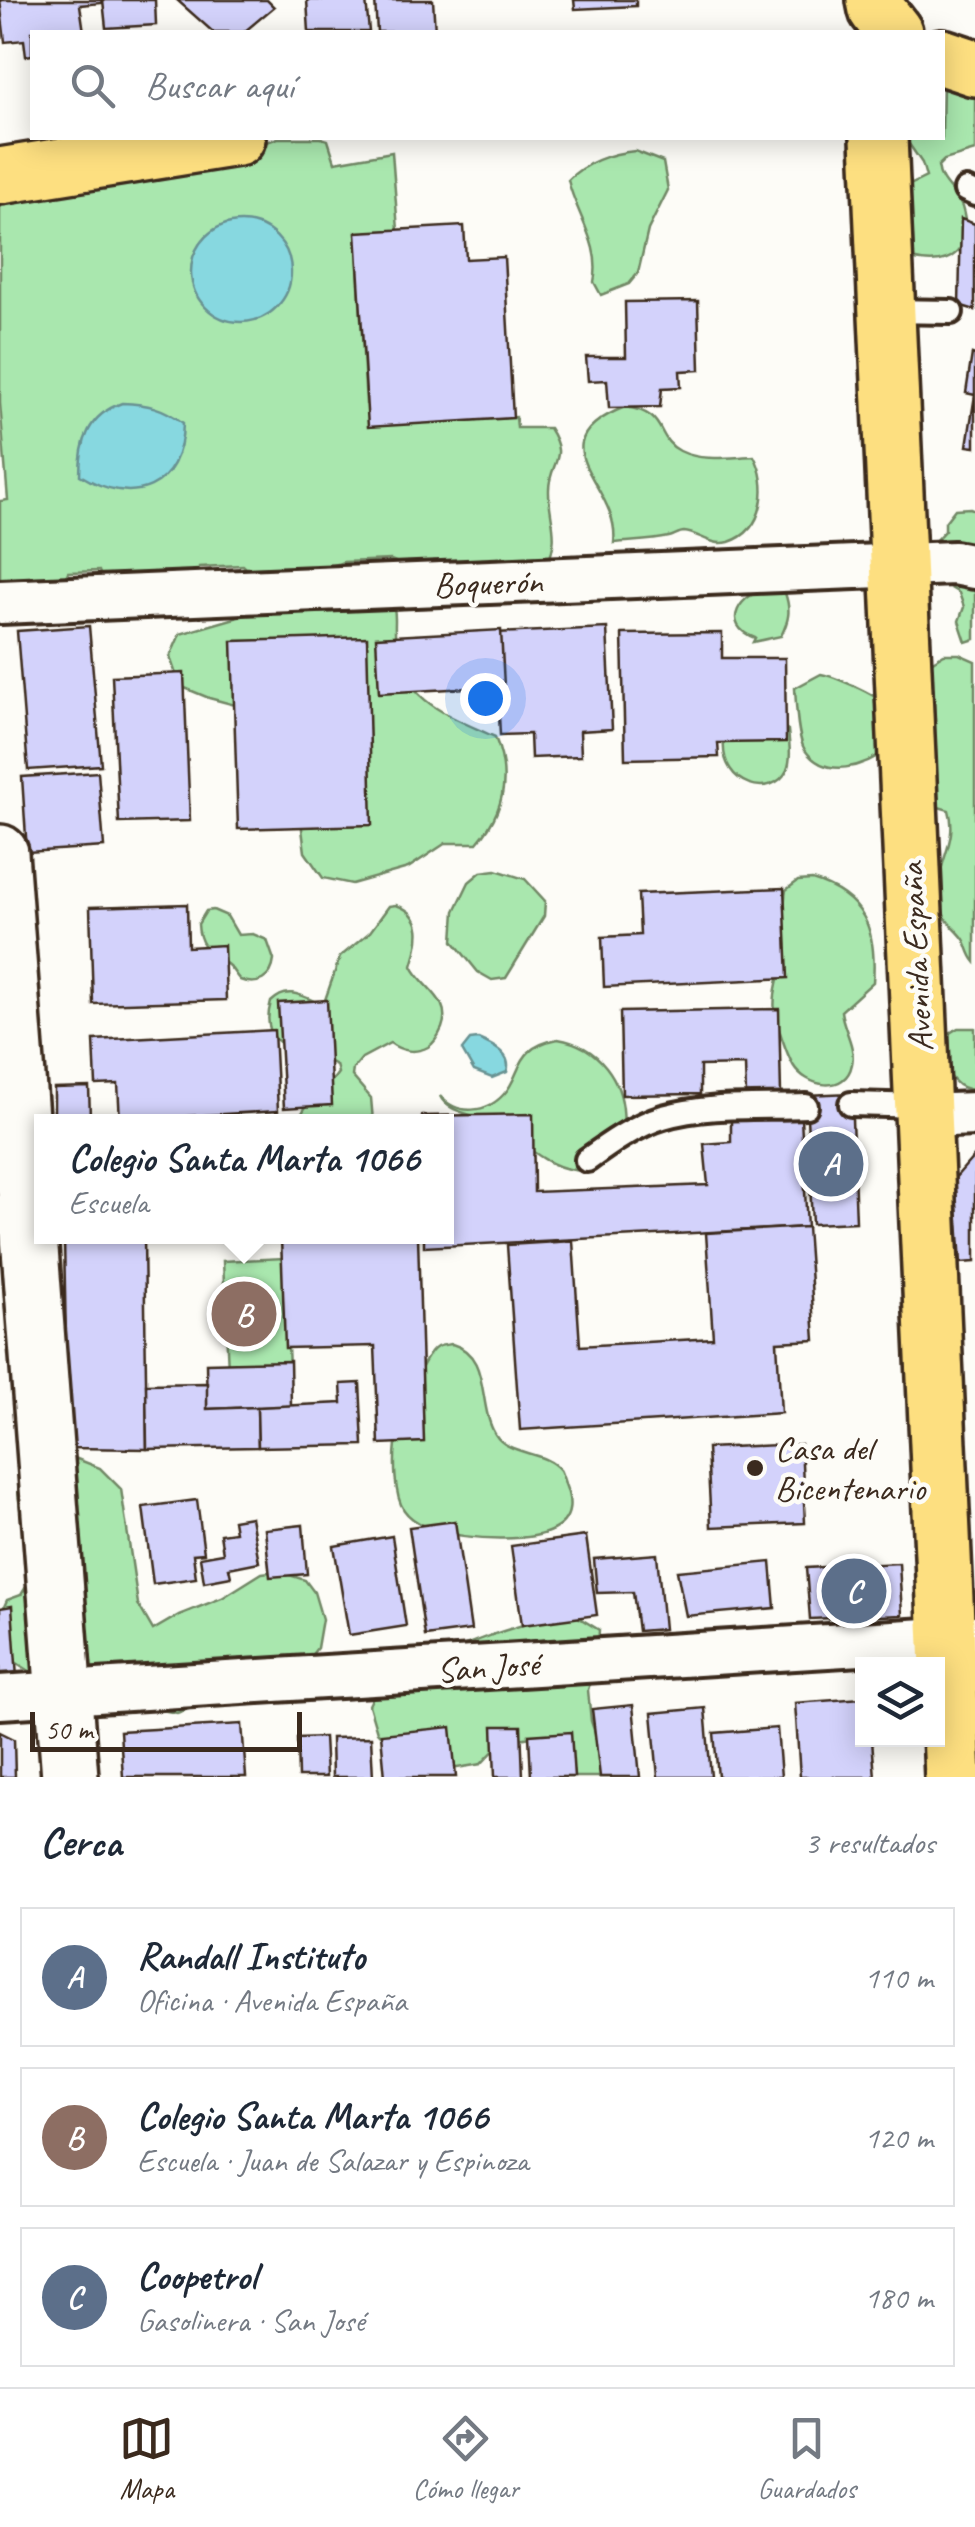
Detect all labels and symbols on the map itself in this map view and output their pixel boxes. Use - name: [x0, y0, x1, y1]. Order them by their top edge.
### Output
- street label: Boquerón: [433, 559, 544, 607]
- your location: [460, 673, 511, 724]
- street label: Avenida España: [888, 859, 943, 1053]
- pin: A: [798, 1126, 864, 1202]
- pin: B: [212, 1276, 276, 1352]
- place label: Casa del Bicentenario: [775, 1426, 927, 1511]
- marker: Casa del Bicentenario: [744, 1457, 766, 1479]
- pin: C: [822, 1554, 886, 1628]
- street label: San José: [435, 1641, 546, 1693]
- scale bar: [30, 1707, 302, 1752]

